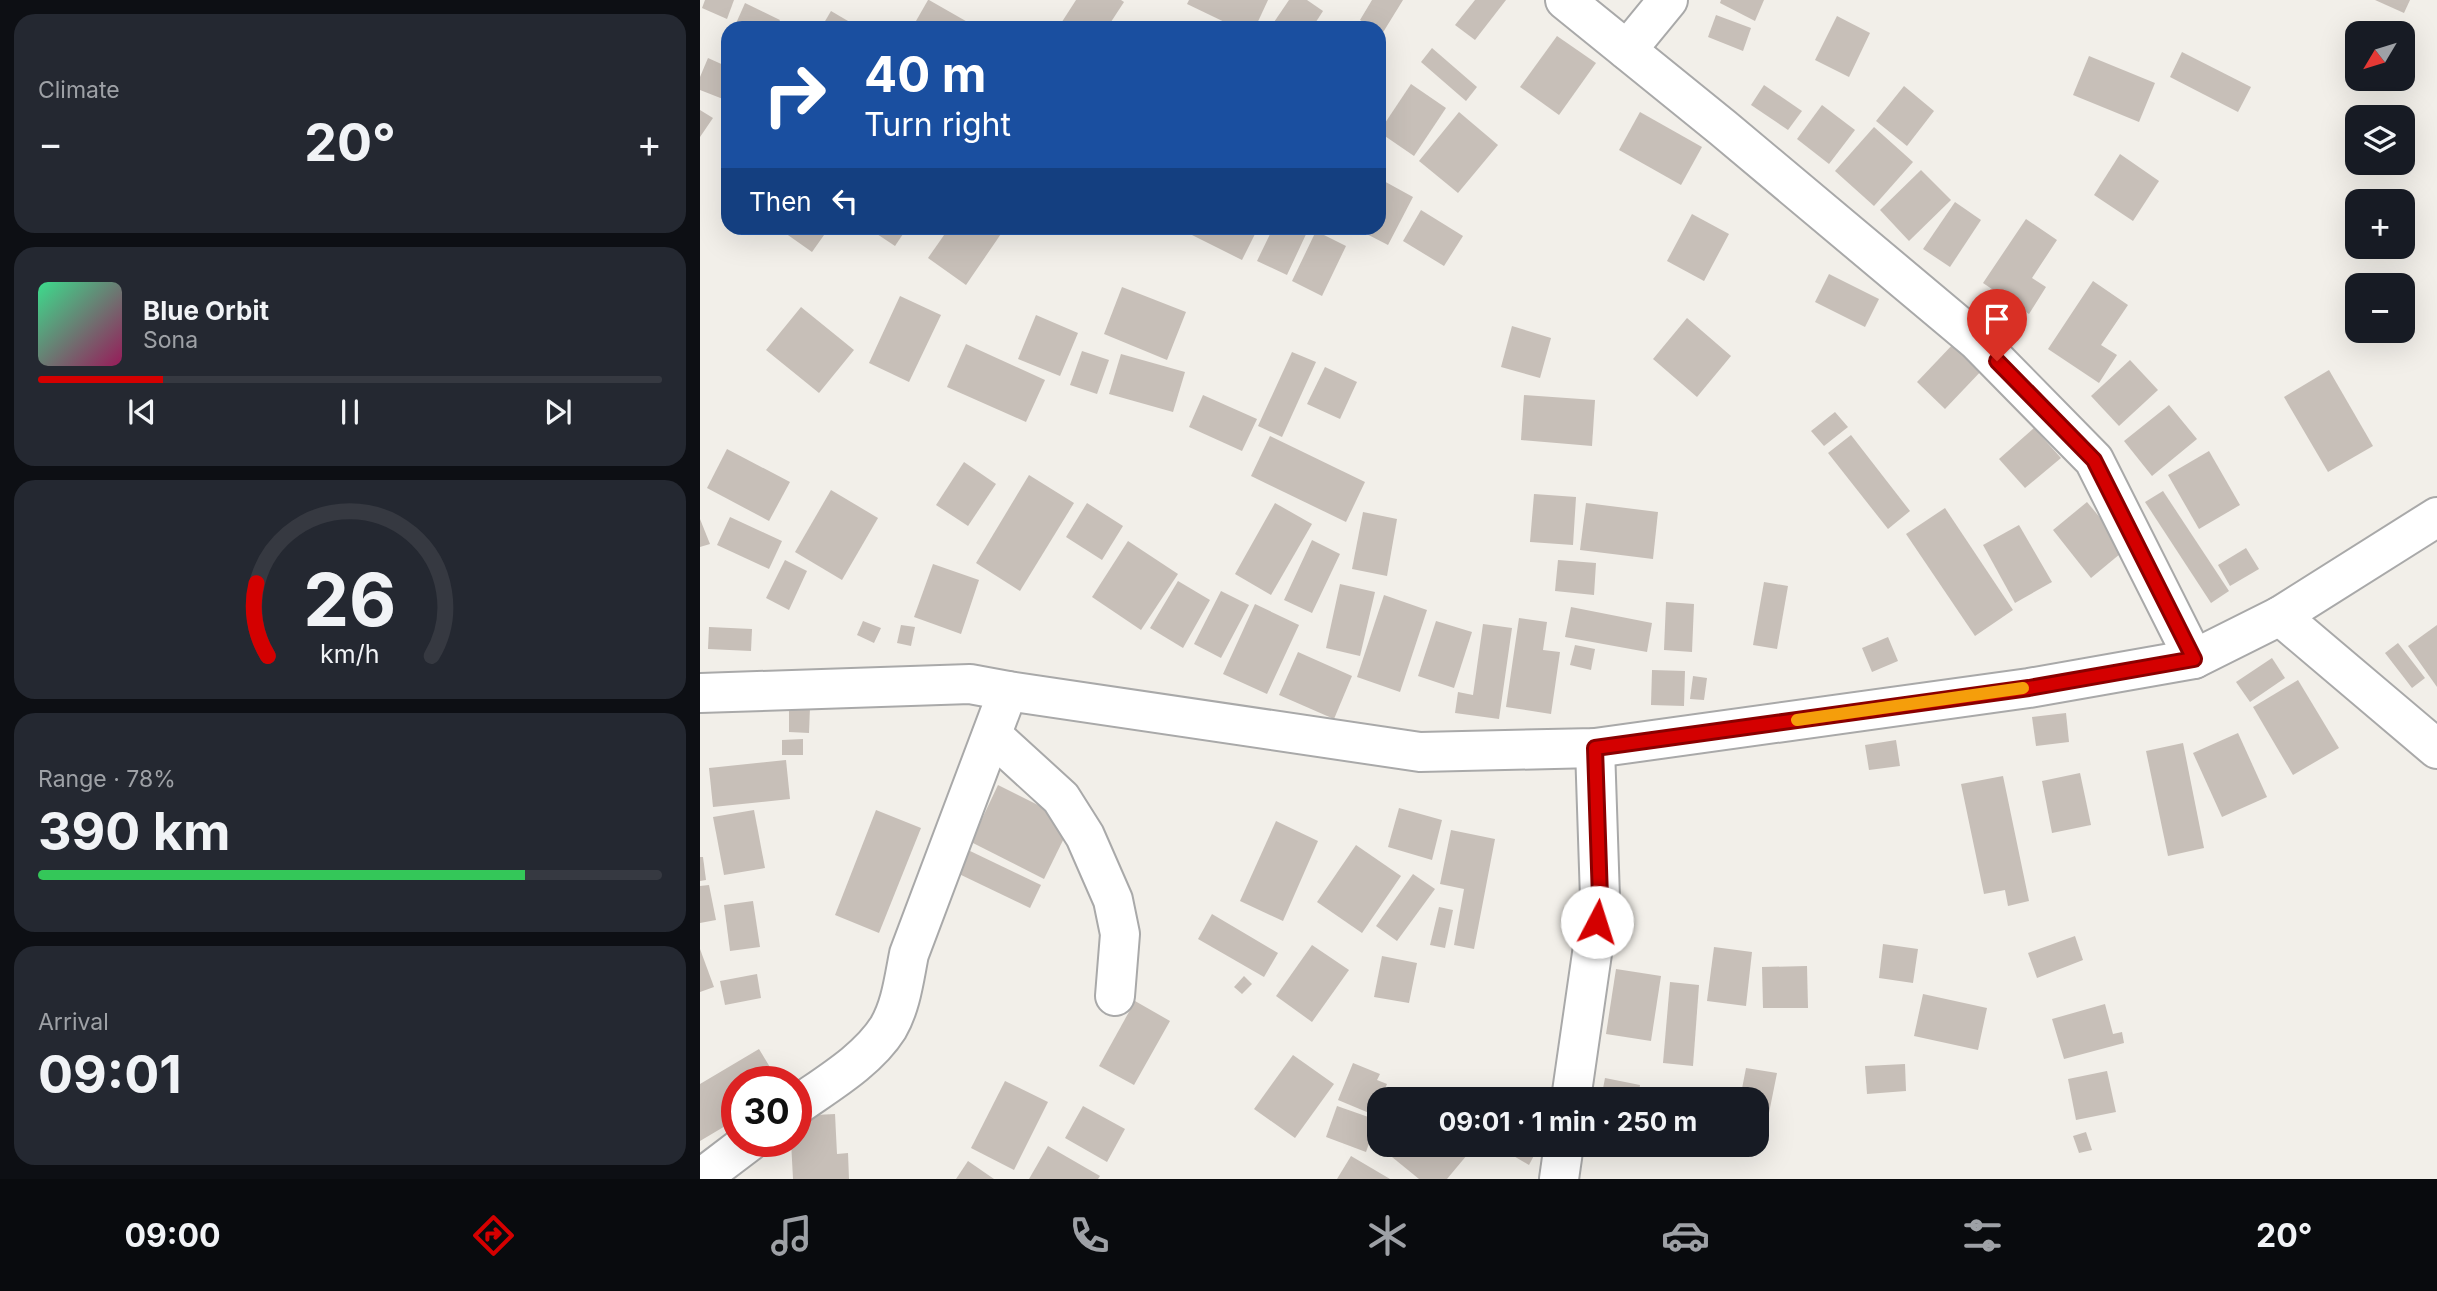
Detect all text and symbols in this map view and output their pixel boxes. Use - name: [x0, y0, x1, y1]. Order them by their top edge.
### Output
- north arrow: [2345, 21, 2415, 91]
- map controls: [2345, 21, 2415, 343]
- text: 40 m: [864, 45, 987, 104]
- icon: right: [749, 49, 840, 140]
- text: Climate: [38, 76, 120, 104]
- text: Turn right: [864, 105, 1011, 144]
- button: layers: [2345, 105, 2415, 175]
- text: 20°: [304, 111, 396, 174]
- text: −: [38, 120, 63, 166]
- text: +: [637, 120, 662, 166]
- icon: left: [826, 182, 864, 220]
- text: Then: [749, 186, 812, 217]
- button: +: [2345, 189, 2415, 259]
- button: −: [2345, 273, 2415, 343]
- pin: [1967, 289, 2027, 361]
- text: Blue Orbit: [143, 295, 269, 326]
- icon: arrive: [1978, 300, 2016, 338]
- text: Sona: [143, 326, 198, 354]
- icon: previous: [123, 393, 161, 431]
- icon: pause: [331, 393, 369, 431]
- icon: next: [539, 393, 577, 431]
- text: 26: [303, 555, 397, 644]
- text: km/h: [320, 638, 380, 668]
- text: Range · 78%: [38, 765, 176, 793]
- text: 390 km: [38, 800, 230, 863]
- position arrow: [1560, 885, 1634, 959]
- text: Arrival: [38, 1008, 109, 1036]
- text: 09:01: [38, 1043, 182, 1106]
- speed limit sign: 30: [721, 1066, 812, 1157]
- text: 09:01 · 1 min · 250 m: [1439, 1106, 1697, 1137]
- icon: directions: [469, 1211, 518, 1260]
- icon: music: [767, 1211, 816, 1260]
- icon: phone: [1065, 1211, 1114, 1260]
- icon: climate: [1363, 1211, 1412, 1260]
- icon: car: [1661, 1211, 1710, 1260]
- icon: filters: [1958, 1211, 2007, 1260]
- text: 09:00: [124, 1216, 221, 1255]
- text: 20°: [2256, 1216, 2313, 1255]

